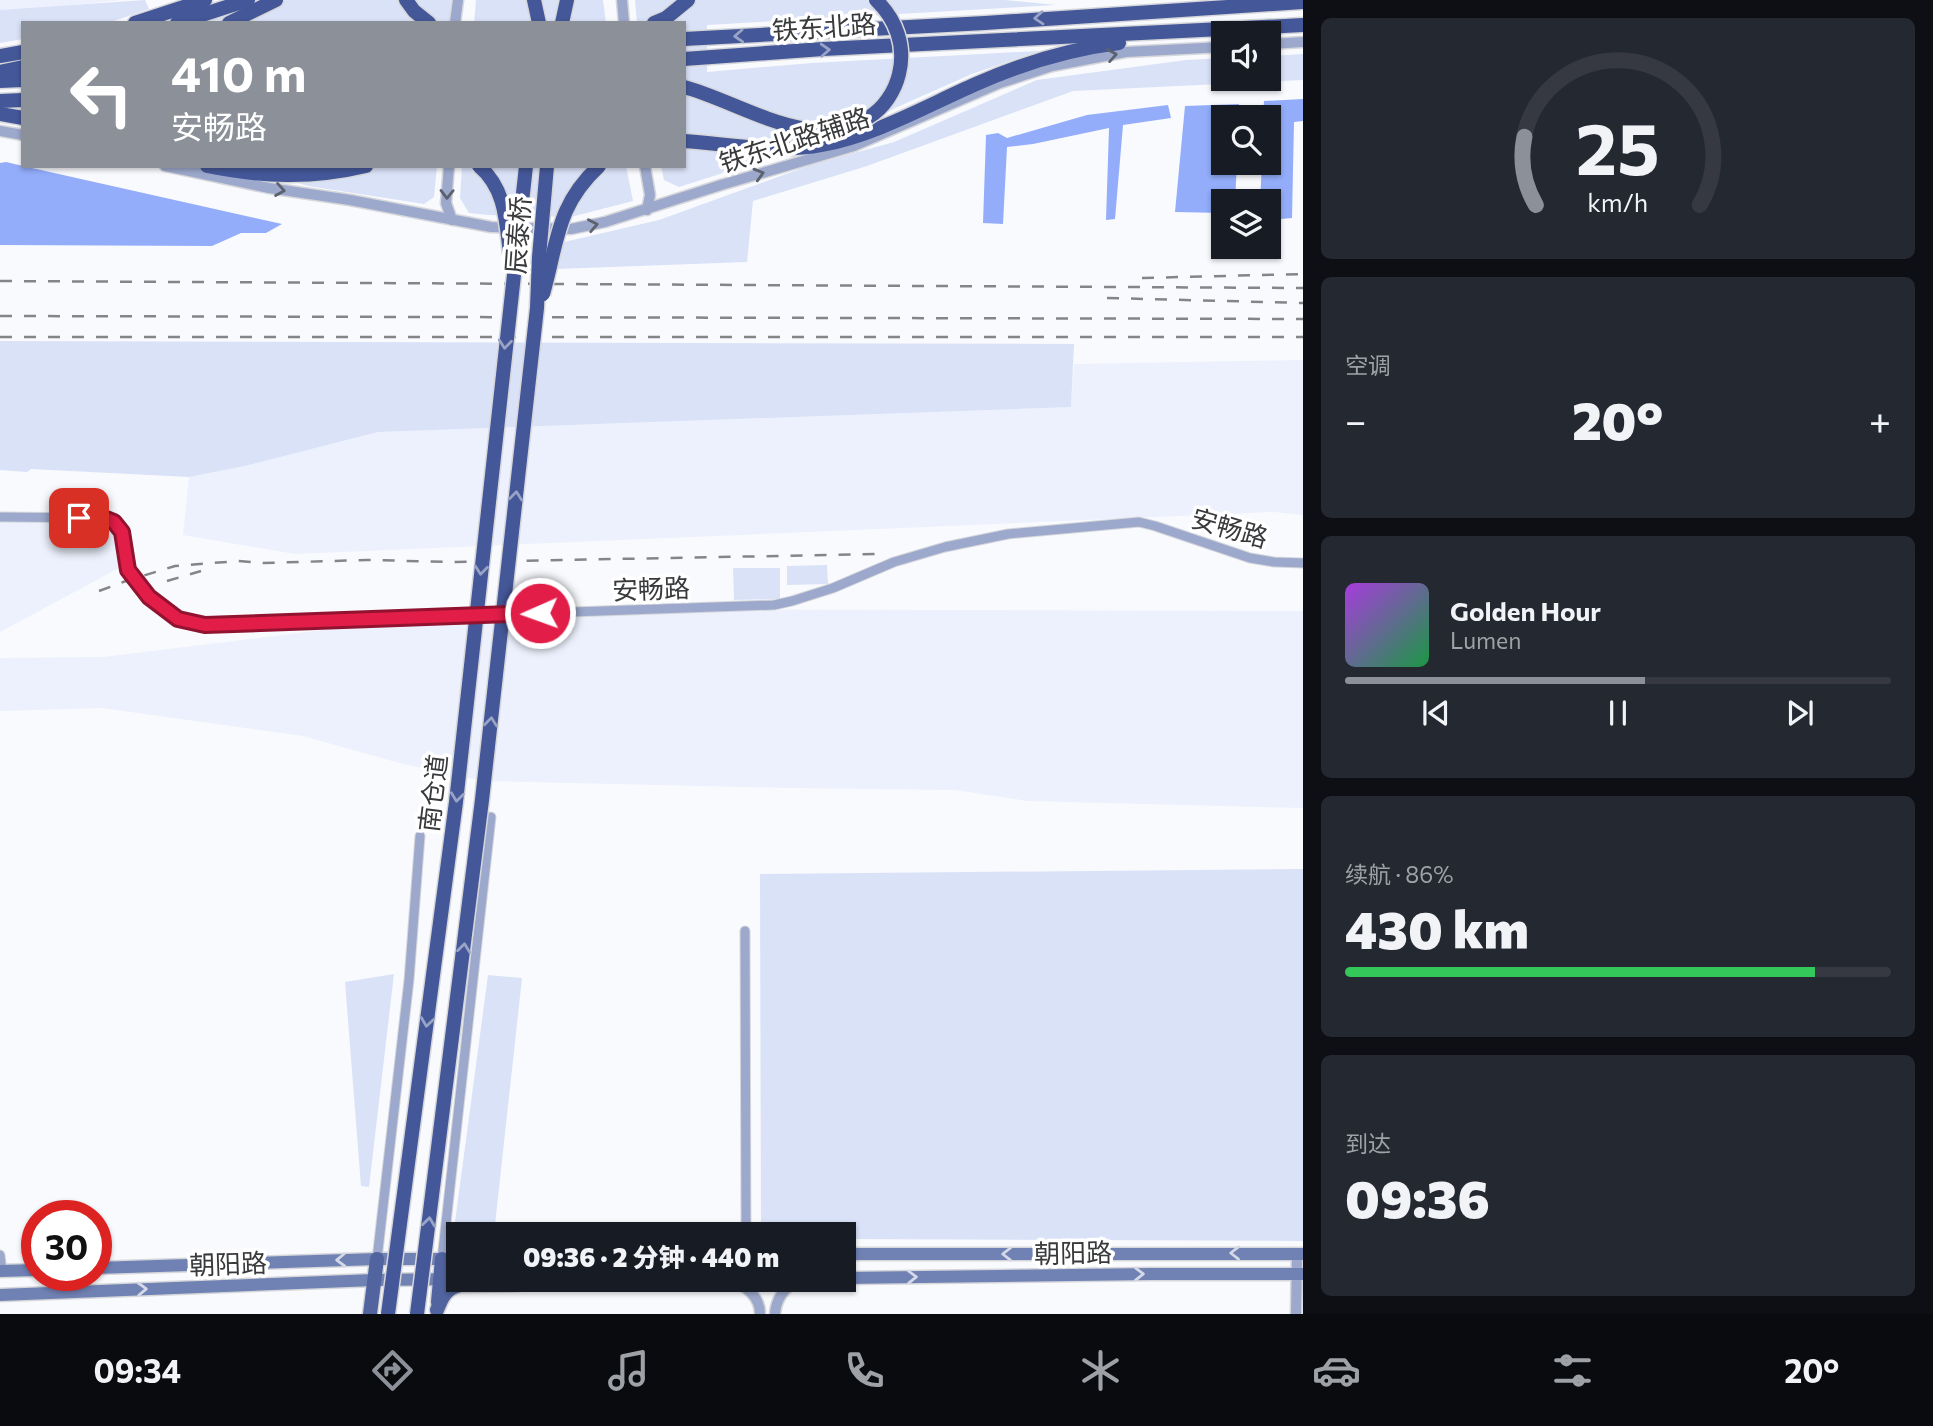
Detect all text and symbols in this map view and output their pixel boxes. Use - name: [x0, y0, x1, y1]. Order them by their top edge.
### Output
- street label: 铁东北路: [771, 7, 877, 45]
- one-way arrow: [1033, 10, 1044, 25]
- map controls: [1211, 21, 1281, 259]
- button: sound: [1211, 21, 1281, 91]
- one-way arrow: [733, 28, 744, 43]
- text: 410 m: [171, 42, 306, 102]
- one-way arrow: [820, 42, 831, 57]
- one-way arrow: [1106, 48, 1118, 63]
- icon: left: [56, 49, 147, 140]
- street label: 铁东北路辅路: [715, 100, 873, 178]
- text: 25: [1576, 101, 1660, 190]
- button: search: [1211, 105, 1281, 175]
- text: 安畅路: [171, 106, 267, 146]
- one-way arrow: [752, 168, 764, 183]
- one-way arrow: [274, 182, 285, 197]
- text: km/h: [1588, 186, 1648, 216]
- one-way arrow: [439, 189, 455, 199]
- button: layers: [1211, 189, 1281, 259]
- street label: 辰泰桥: [499, 195, 535, 275]
- one-way arrow: [587, 218, 599, 233]
- one-way arrow: [498, 338, 513, 350]
- text: 空调: [1345, 351, 1391, 379]
- text: 20°: [1572, 387, 1663, 451]
- text: −: [1345, 396, 1367, 443]
- text: +: [1869, 396, 1891, 443]
- pin: [49, 488, 109, 548]
- one-way arrow: [508, 490, 523, 501]
- icon: arrive: [60, 499, 98, 537]
- street label: 安畅路: [1188, 501, 1272, 553]
- one-way arrow: [474, 565, 489, 576]
- street label: 安畅路: [611, 571, 691, 605]
- position arrow: [503, 576, 577, 650]
- text: Golden Hour: [1450, 595, 1601, 626]
- text: Lumen: [1450, 626, 1521, 654]
- icon: previous: [1417, 694, 1455, 732]
- icon: pause: [1599, 694, 1637, 732]
- icon: next: [1781, 694, 1819, 732]
- one-way arrow: [483, 716, 498, 727]
- street label: 南仓道: [412, 752, 452, 834]
- one-way arrow: [450, 791, 465, 802]
- text: 续航 · 86%: [1345, 860, 1453, 888]
- text: 430 km: [1345, 896, 1529, 960]
- one-way arrow: [456, 942, 471, 954]
- one-way arrow: [420, 1016, 435, 1028]
- text: 到达: [1345, 1129, 1391, 1157]
- text: 09:36: [1345, 1165, 1490, 1229]
- speed limit sign: 30: [21, 1200, 112, 1291]
- one-way arrow: [421, 1216, 436, 1228]
- street label: 朝阳路: [1034, 1236, 1112, 1268]
- text: 09:36 · 2 分钟 · 440 m: [523, 1241, 779, 1272]
- one-way arrow: [1229, 1245, 1240, 1261]
- street label: 朝阳路: [188, 1246, 268, 1280]
- one-way arrow: [1002, 1246, 1012, 1262]
- one-way arrow: [336, 1252, 347, 1267]
- one-way arrow: [1134, 1266, 1145, 1282]
- one-way arrow: [907, 1269, 917, 1285]
- one-way arrow: [136, 1282, 147, 1297]
- icon: directions: [368, 1346, 417, 1395]
- icon: music: [604, 1346, 653, 1395]
- icon: phone: [840, 1346, 889, 1395]
- icon: climate: [1076, 1346, 1125, 1395]
- icon: car: [1312, 1346, 1361, 1395]
- icon: filters: [1548, 1346, 1597, 1395]
- text: 09:34: [93, 1350, 181, 1390]
- text: 20°: [1784, 1350, 1839, 1390]

